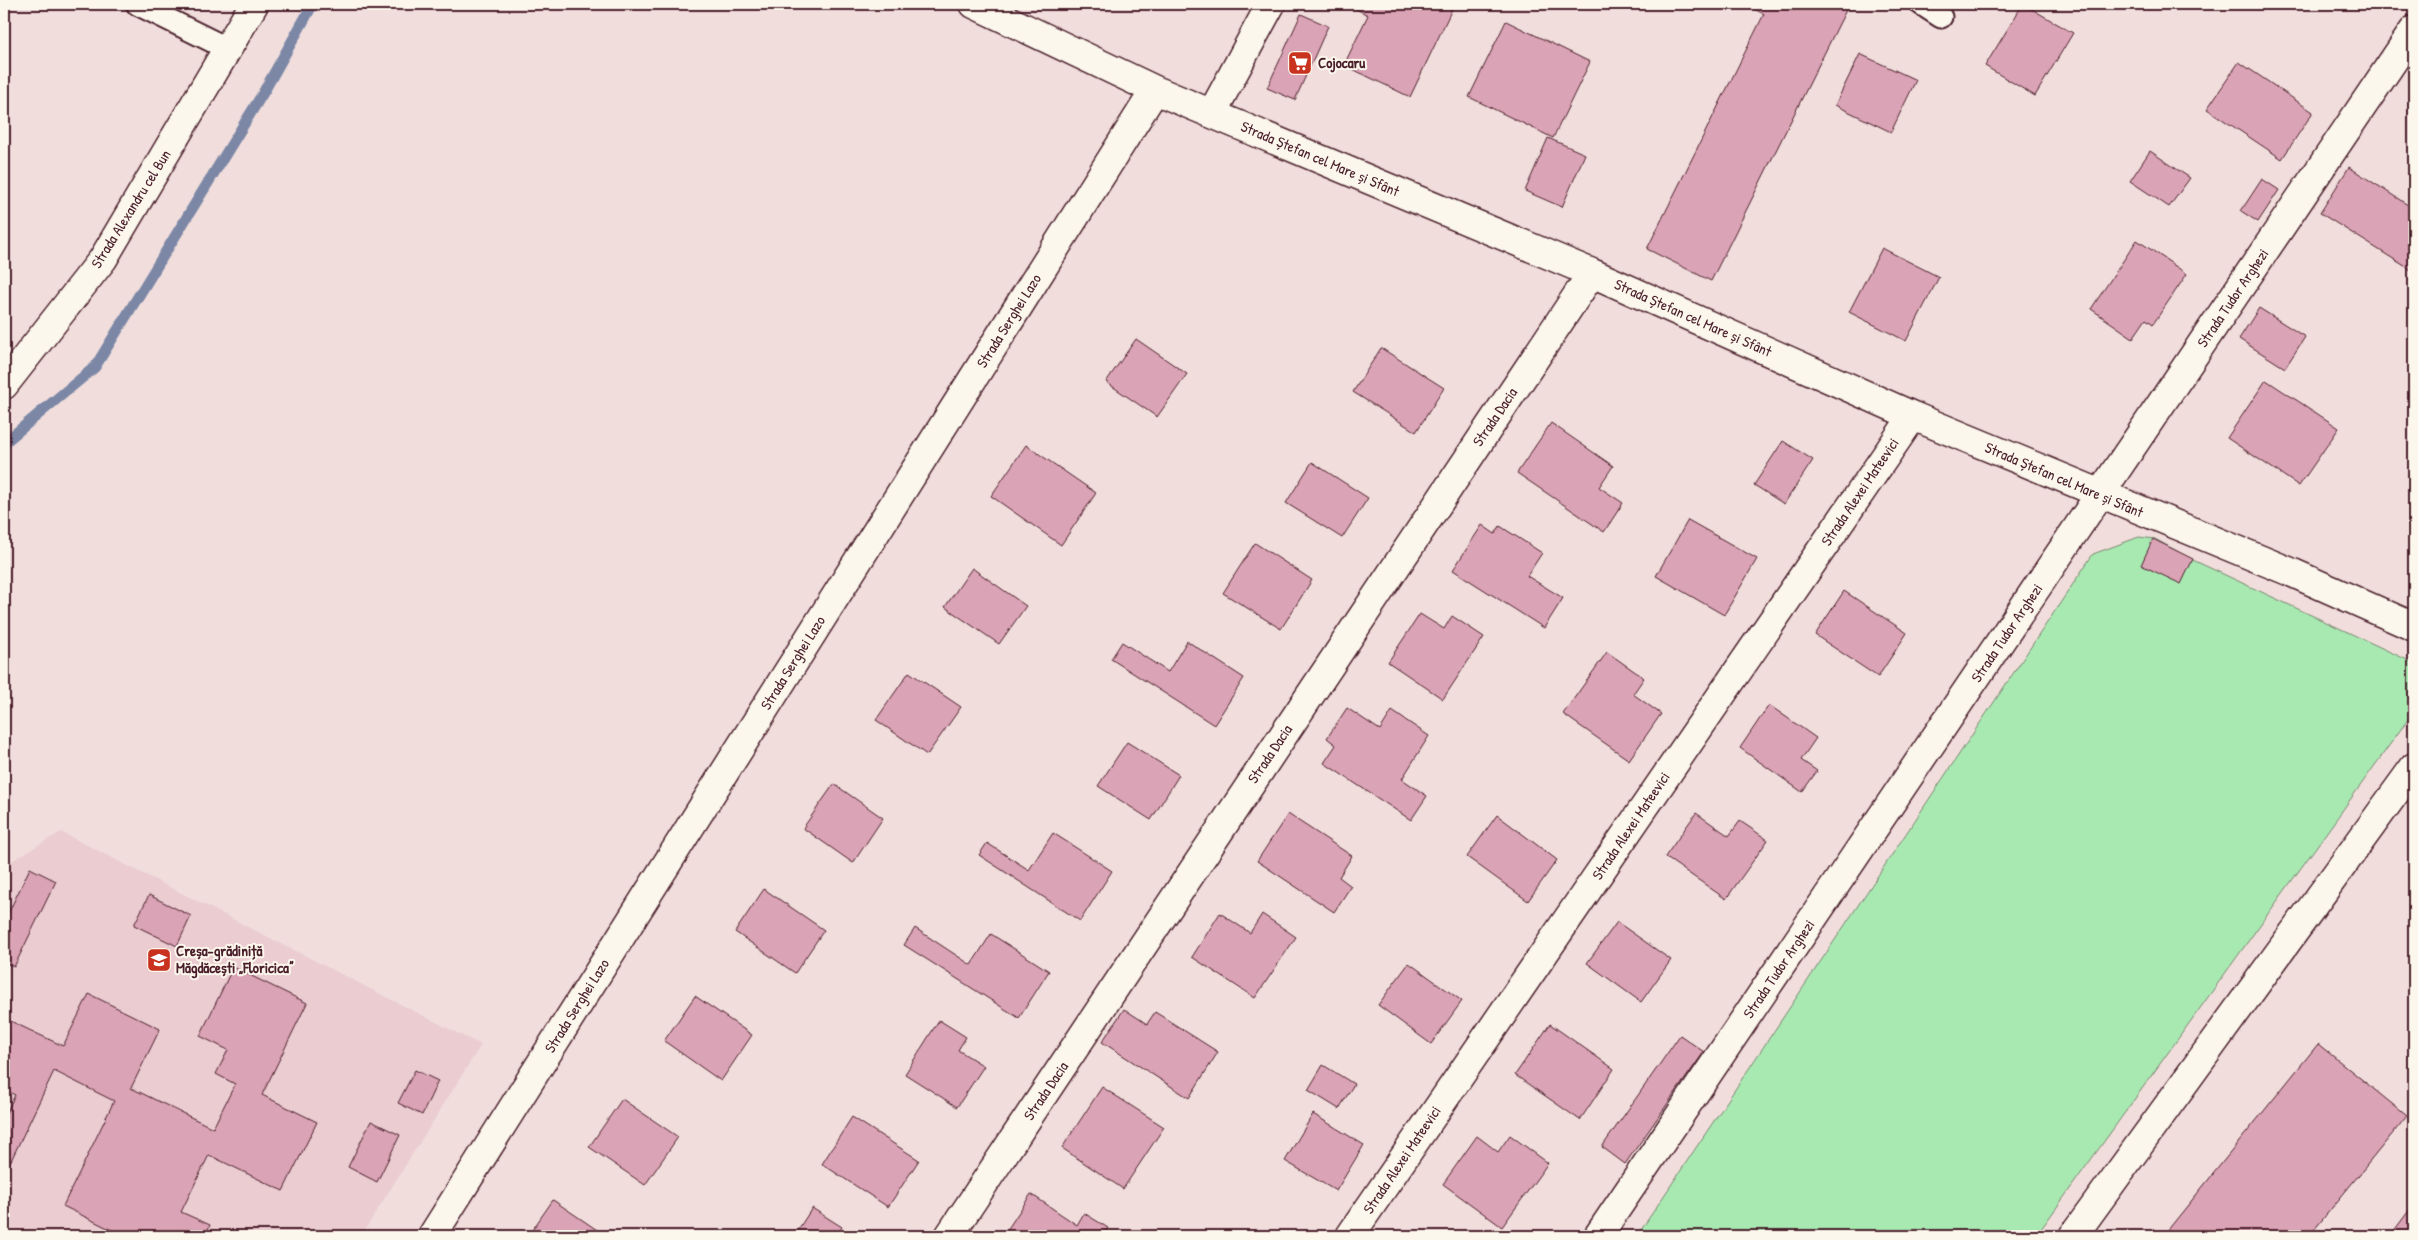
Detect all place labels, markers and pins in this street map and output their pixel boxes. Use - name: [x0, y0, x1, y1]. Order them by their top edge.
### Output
- supermarket icon: Cojocaru: [1287, 50, 1313, 76]
- place label: Cojocaru: [1318, 52, 1366, 73]
- place label: Creșa-grădiniță Măgdăcești „Floricica”: [176, 940, 294, 979]
- school or university icon: Creșa-grădiniță Măgdăcești „Floricica”: [146, 947, 172, 973]

